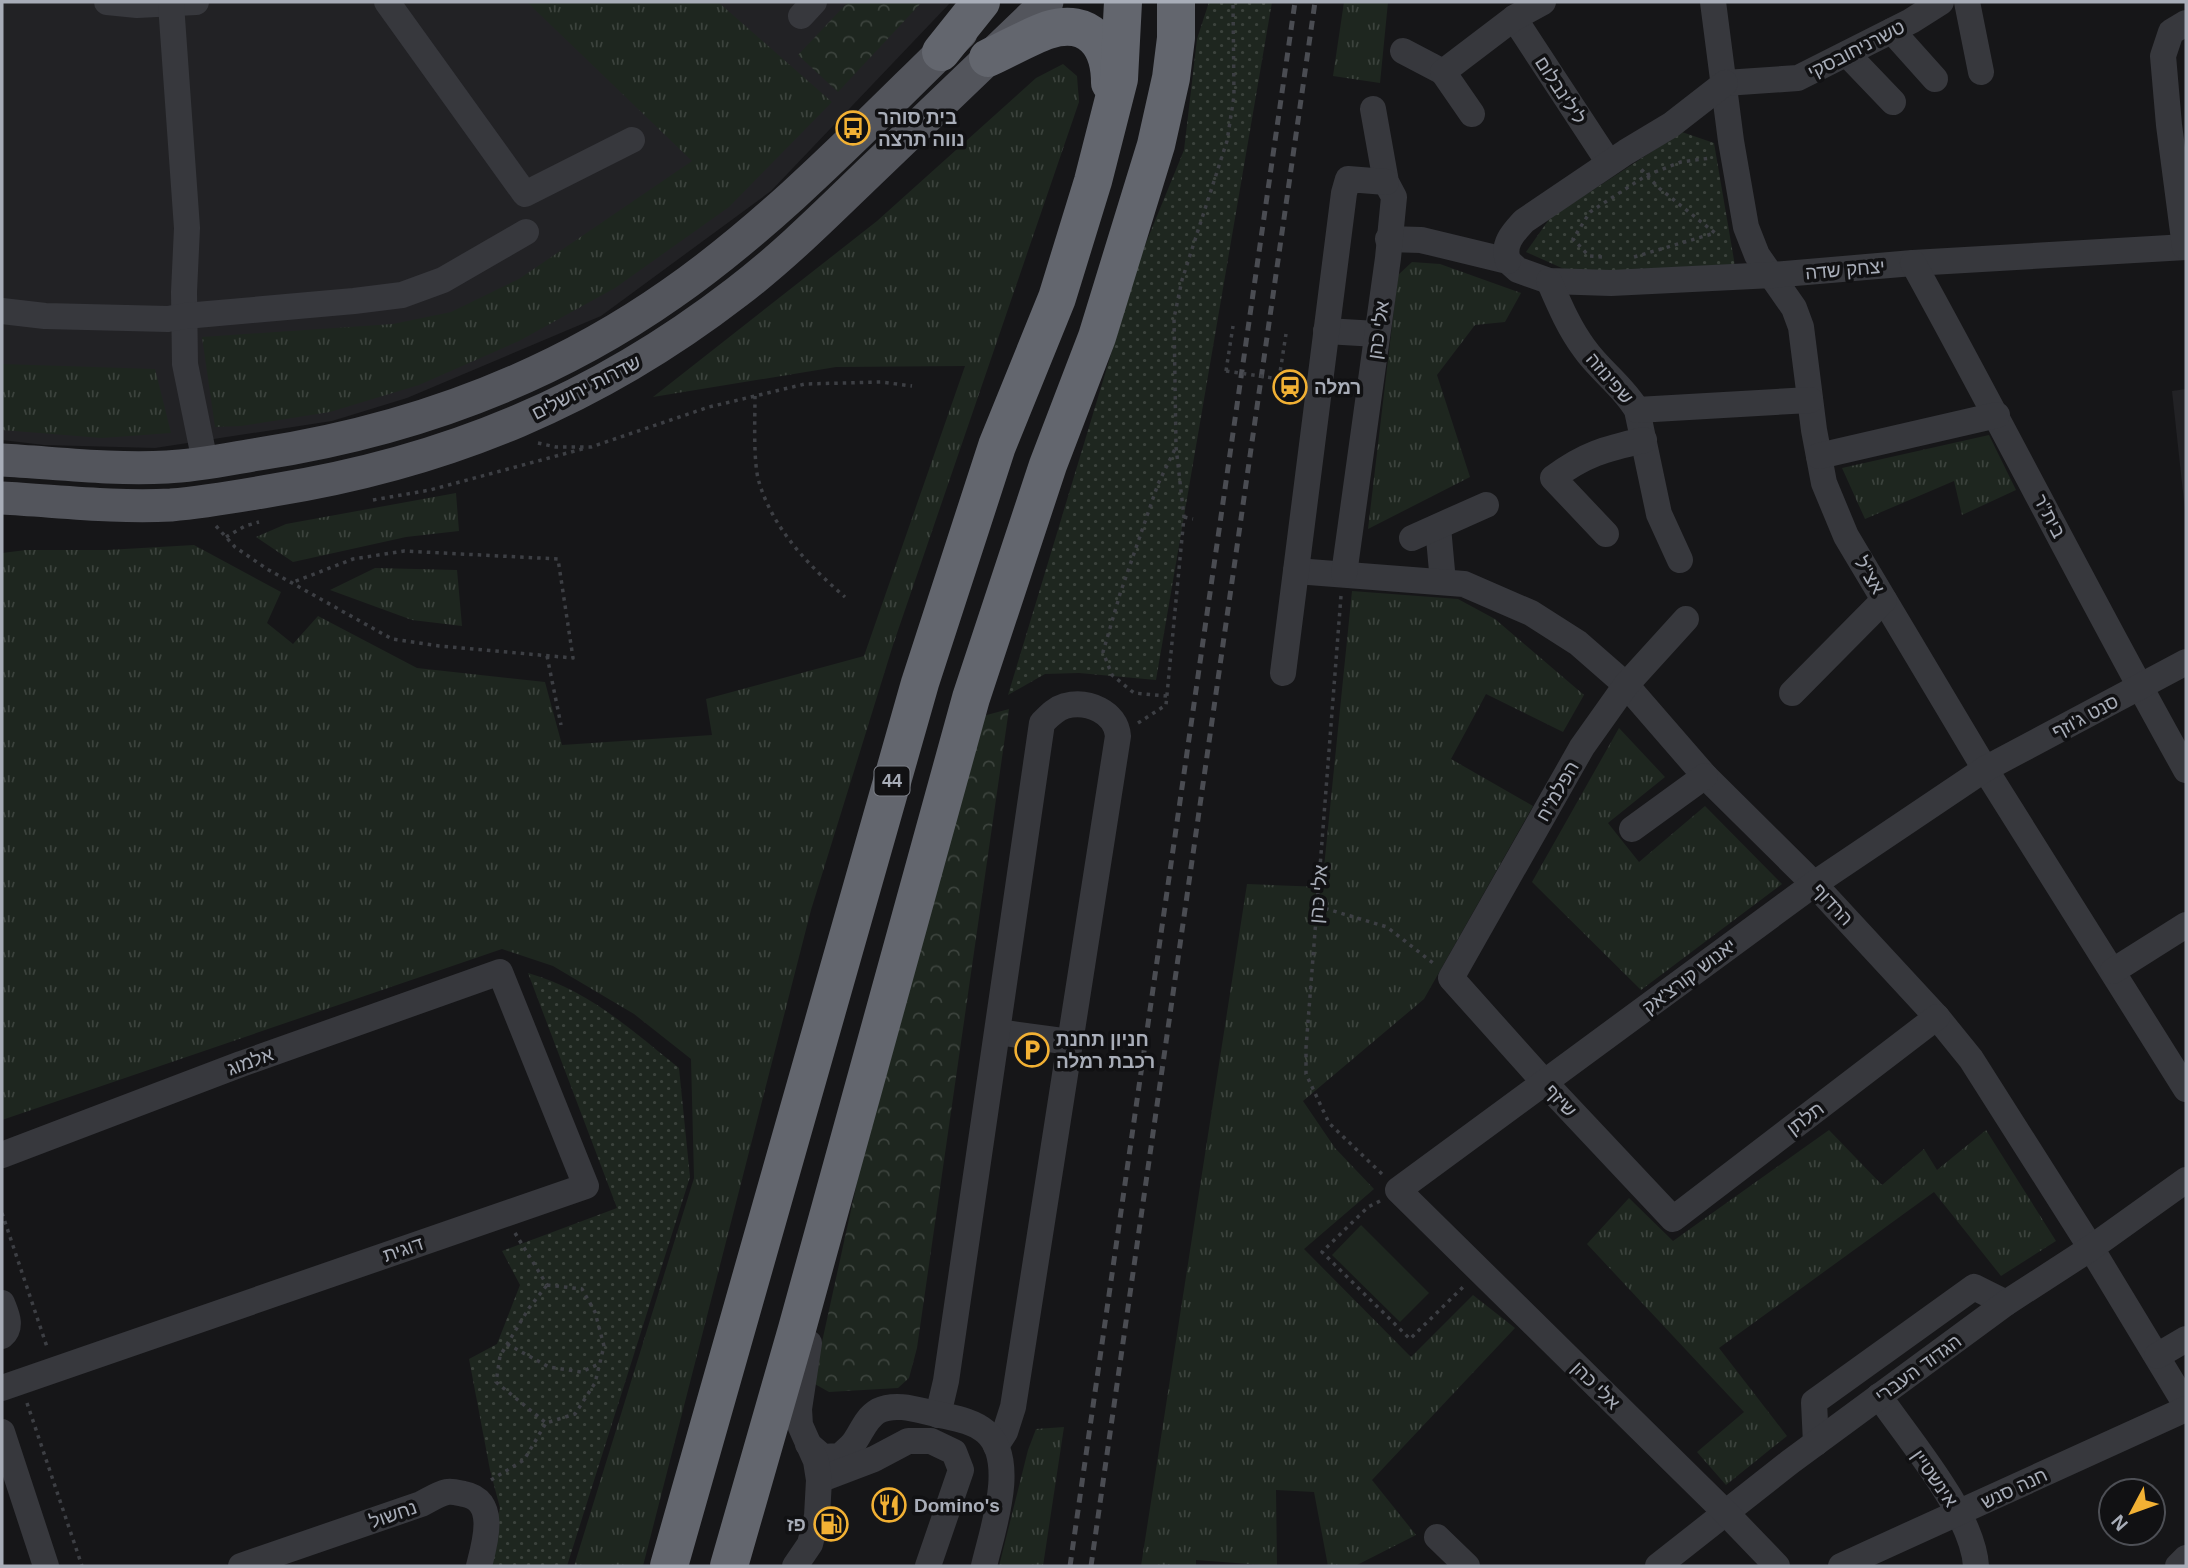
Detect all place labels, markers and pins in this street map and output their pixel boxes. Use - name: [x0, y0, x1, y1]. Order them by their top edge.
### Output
- place label: בית סוהר נווה תרצה: [878, 107, 965, 150]
- bus stop icon: בית סוהר נווה תרצה: [834, 109, 872, 147]
- station icon: רמלה: [1271, 368, 1309, 406]
- place label: רמלה: [1314, 377, 1361, 398]
- place label: חניון תחנת רכבת רמלה: [1056, 1029, 1155, 1072]
- parking icon: חניון תחנת רכבת רמלה: [1013, 1031, 1051, 1069]
- restaurant icon: Domino's: [870, 1486, 908, 1524]
- place label: Domino's: [914, 1495, 1000, 1516]
- fuel station icon: פז: [812, 1505, 850, 1543]
- place label: פז: [787, 1514, 806, 1535]

